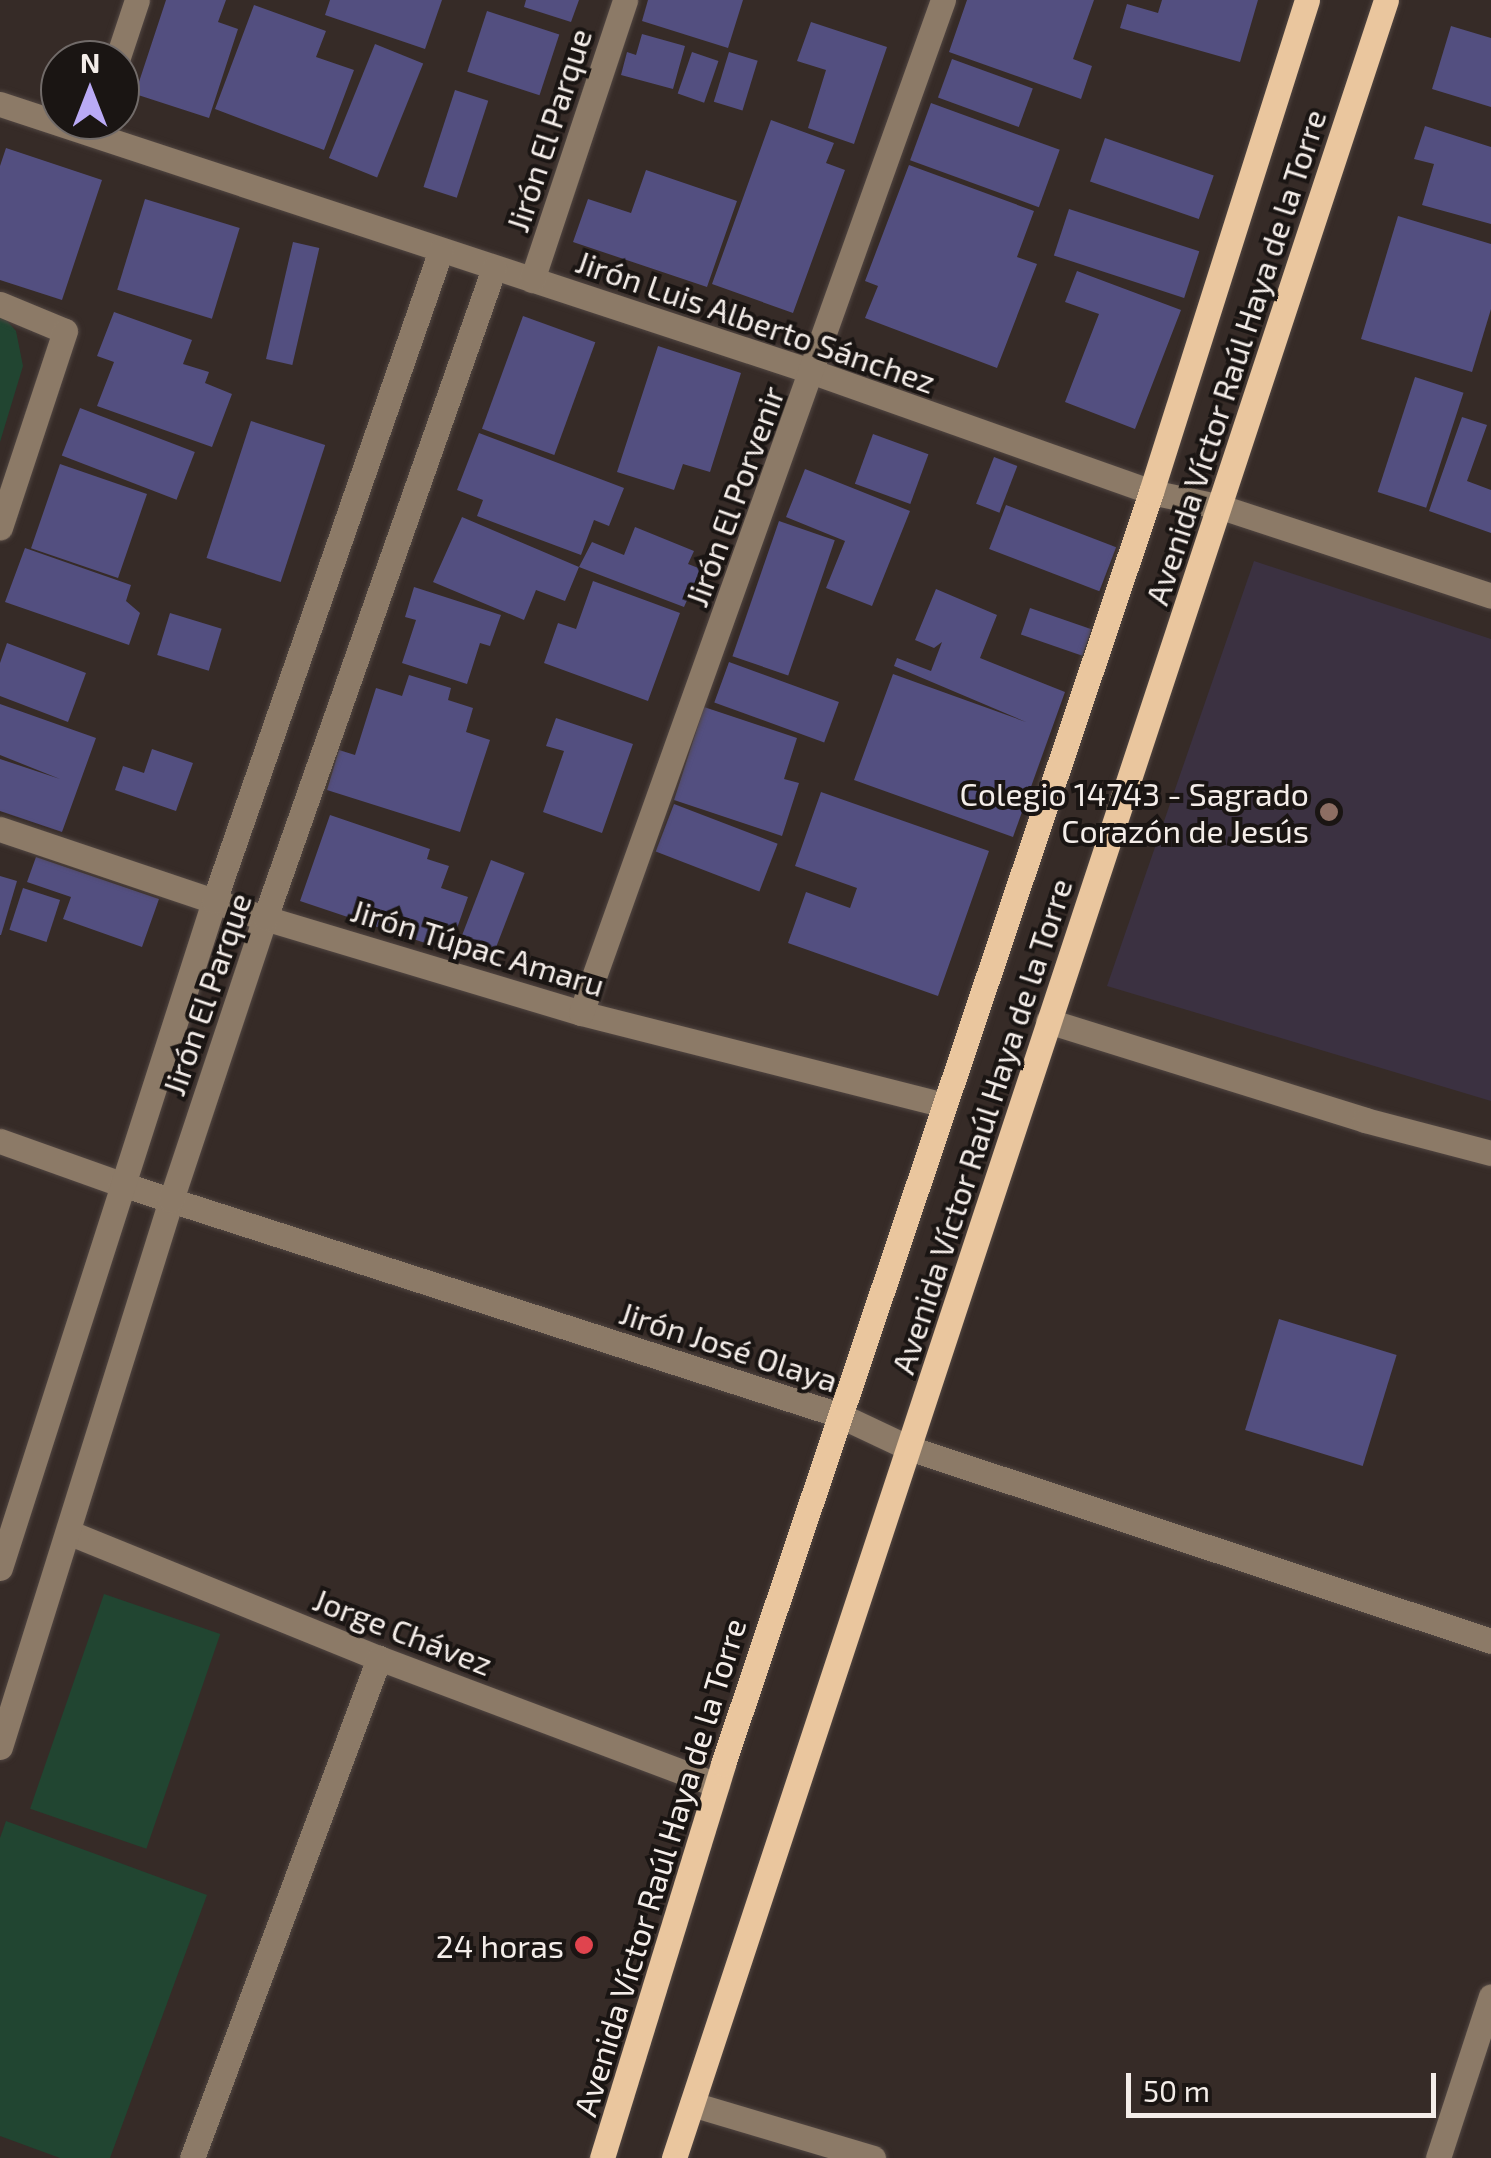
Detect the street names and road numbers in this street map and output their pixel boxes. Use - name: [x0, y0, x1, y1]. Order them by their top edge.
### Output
- street label: Jirón El Parque: [497, 23, 599, 237]
- street label: Avenida Víctor Raúl Haya de la Torre: [1136, 103, 1334, 611]
- street label: Jirón Luis Alberto Sánchez: [571, 241, 941, 401]
- street label: Jirón El Porvenir: [676, 380, 792, 612]
- street label: Avenida Víctor Raúl Haya de la Torre: [882, 872, 1080, 1380]
- street label: Jirón El Parque: [153, 887, 259, 1101]
- street label: Jirón Túpac Amaru: [346, 890, 610, 1004]
- street label: Jirón José Olaya: [615, 1293, 843, 1399]
- street label: Jorge Chávez: [308, 1579, 498, 1683]
- street label: Avenida Víctor Raúl Haya de la Torre: [564, 1612, 754, 2122]

